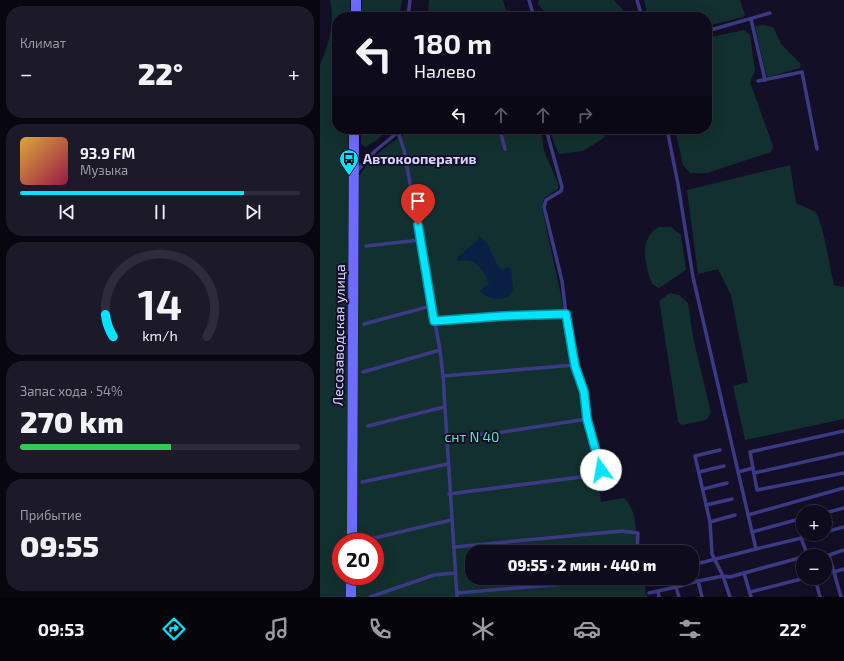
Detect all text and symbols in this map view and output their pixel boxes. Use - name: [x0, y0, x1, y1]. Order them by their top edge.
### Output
- text: 180 m: [414, 26, 492, 60]
- icon: left: [348, 28, 400, 80]
- text: Климат: [20, 35, 66, 51]
- text: 22°: [138, 55, 183, 91]
- text: −: [20, 60, 33, 86]
- text: +: [288, 60, 300, 86]
- text: Налево: [414, 60, 476, 82]
- icon: left: [448, 104, 470, 126]
- icon: ahead: [490, 104, 512, 126]
- icon: ahead: [532, 104, 554, 126]
- icon: right: [574, 104, 596, 126]
- text: 93.9 FM: [80, 144, 135, 162]
- bus stop icon: Автокооператив: [338, 148, 360, 176]
- place label: Автокооператив: [363, 150, 476, 167]
- text: Музыка: [80, 162, 128, 178]
- pin: [401, 184, 435, 225]
- icon: arrive: [407, 190, 429, 212]
- icon: previous: [56, 201, 78, 223]
- icon: pause: [149, 201, 171, 223]
- icon: next: [242, 201, 264, 223]
- street label: Лесозаводская улица: [329, 264, 348, 406]
- text: 14: [138, 277, 182, 327]
- text: km/h: [142, 326, 178, 343]
- text: Запас хода · 54%: [20, 383, 123, 399]
- text: 270 km: [20, 403, 124, 439]
- park label: снт N 40: [444, 428, 500, 445]
- position arrow: [580, 449, 622, 491]
- map controls: [796, 505, 832, 585]
- button: +: [796, 505, 832, 541]
- text: Прибытие: [20, 507, 82, 523]
- text: 09:55: [20, 527, 99, 563]
- speed limit sign: 20: [332, 533, 384, 585]
- button: −: [796, 549, 832, 585]
- text: 09:55 · 2 мин · 440 m: [508, 556, 656, 574]
- icon: directions: [160, 615, 188, 643]
- icon: music: [263, 615, 291, 643]
- icon: phone: [366, 615, 394, 643]
- icon: climate: [469, 615, 497, 643]
- icon: car: [573, 615, 601, 643]
- icon: filters: [676, 615, 704, 643]
- text: 09:53: [38, 618, 84, 640]
- text: 22°: [779, 618, 806, 640]

